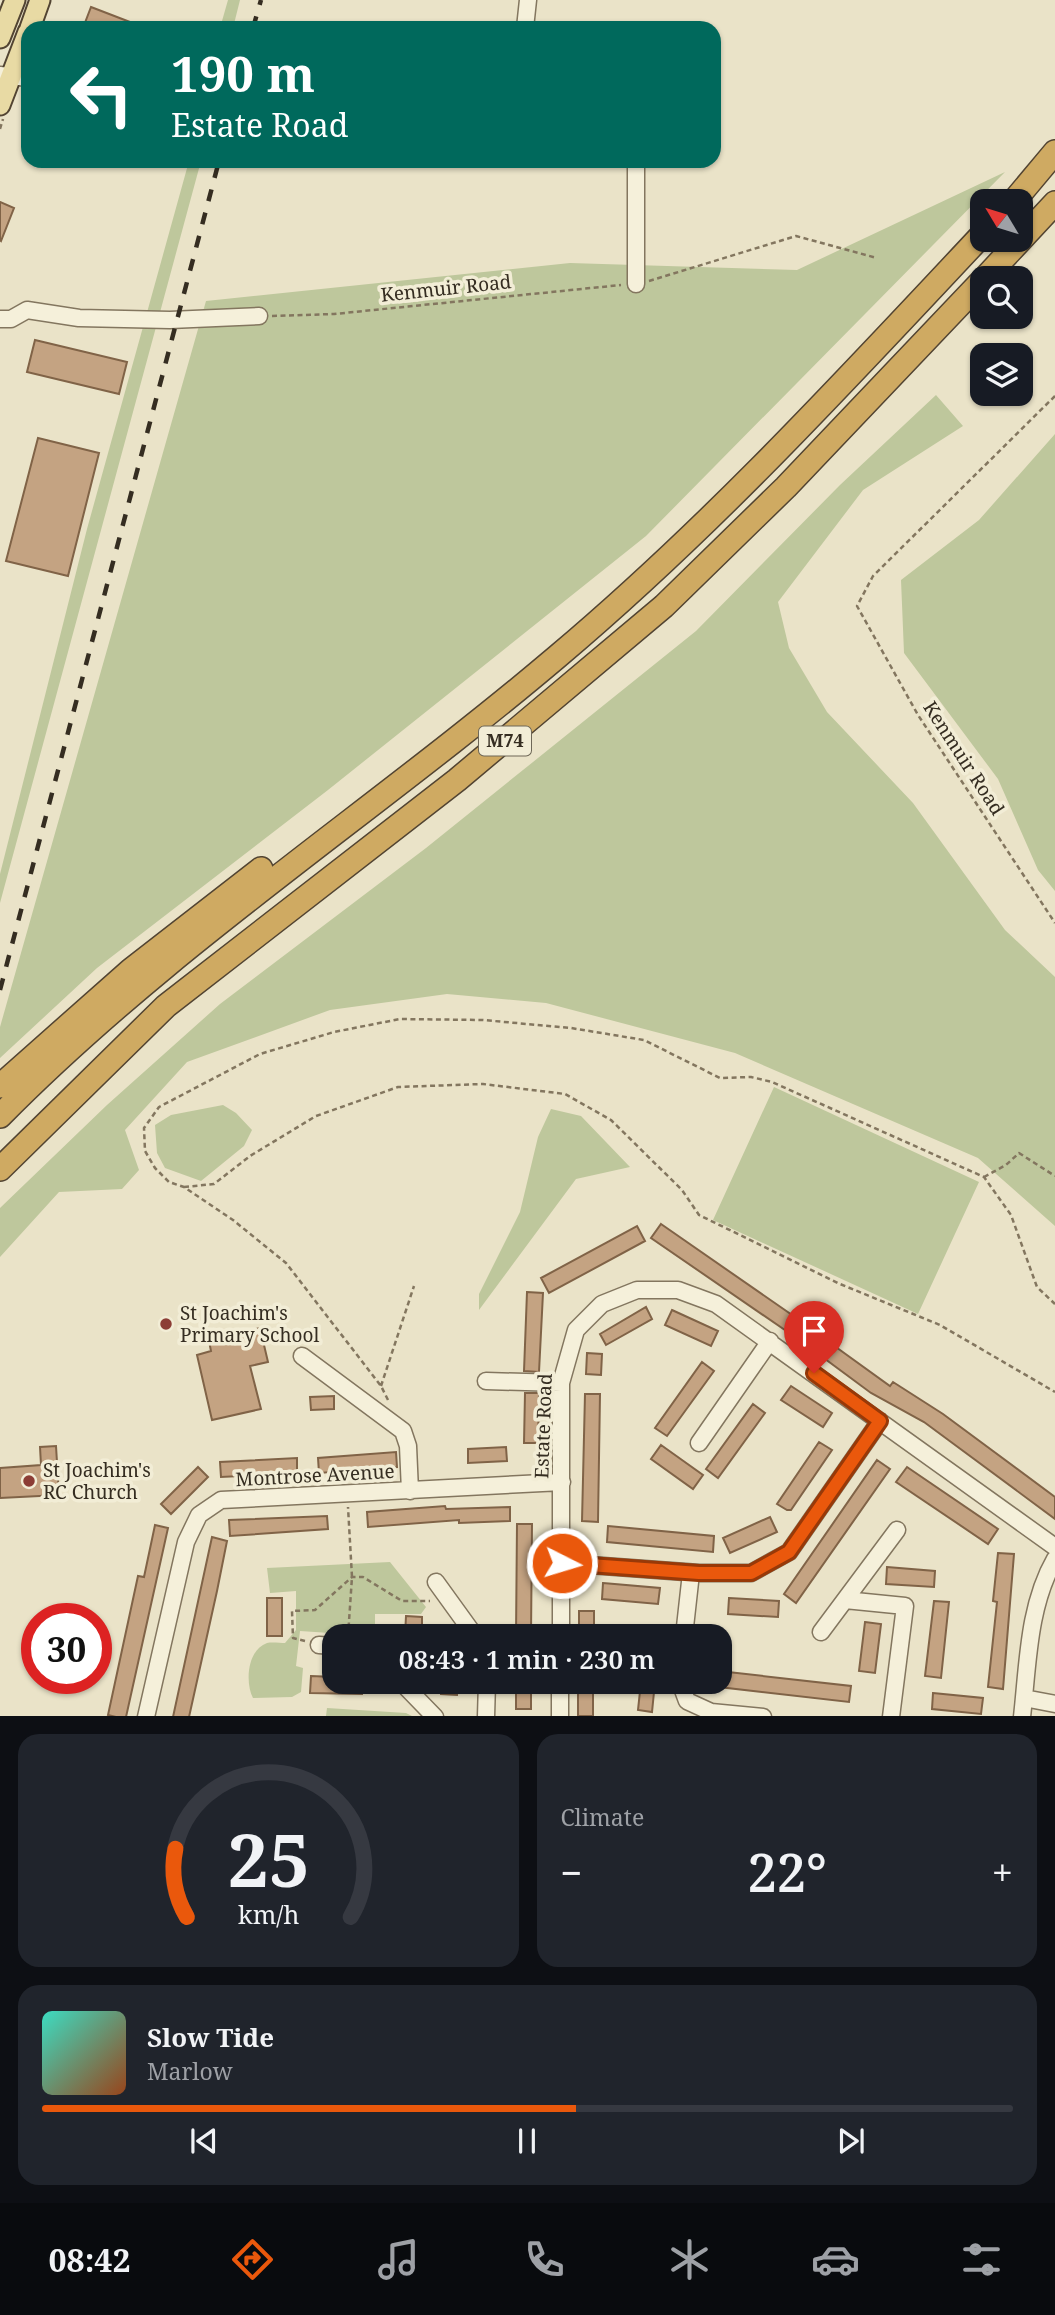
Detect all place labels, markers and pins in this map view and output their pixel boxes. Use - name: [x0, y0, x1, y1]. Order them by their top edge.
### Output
- place label: St Joachim's Primary School: [180, 1300, 319, 1348]
- pin: [784, 1301, 844, 1373]
- marker: St Joachim's Primary School: [158, 1316, 174, 1332]
- place label: St Joachim's RC Church: [43, 1457, 151, 1505]
- marker: St Joachim's RC Church: [21, 1473, 37, 1489]

